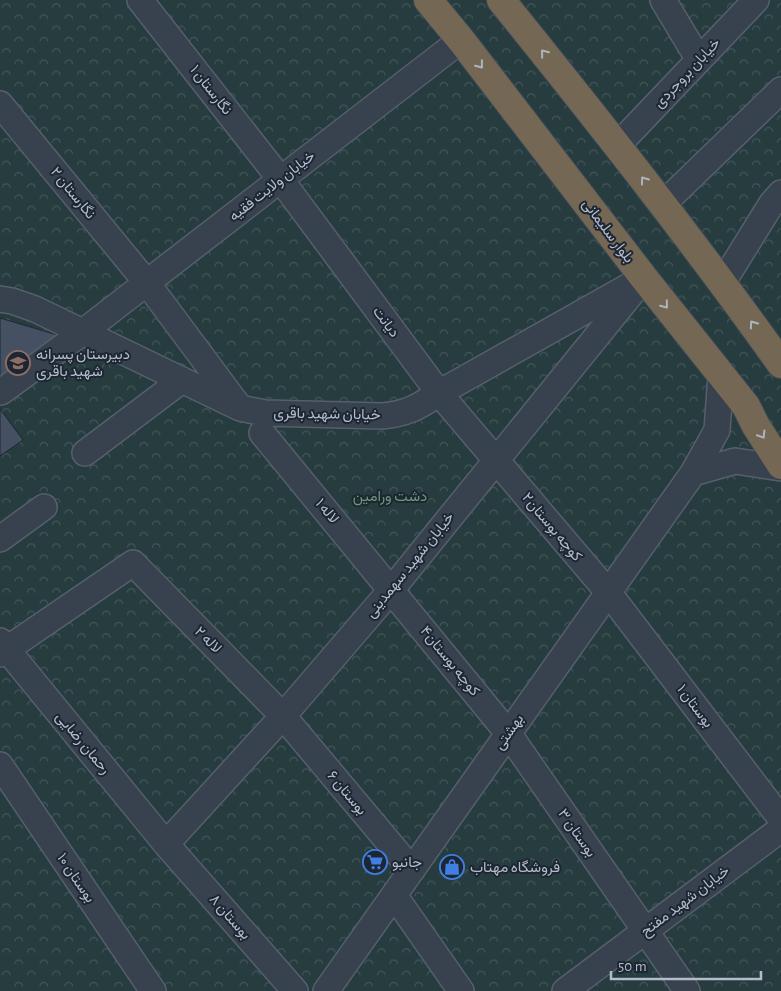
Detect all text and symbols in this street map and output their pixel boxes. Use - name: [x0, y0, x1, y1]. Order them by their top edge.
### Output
- street label: خیابان بروجردی: [651, 35, 724, 112]
- one-way arrow: [541, 50, 549, 59]
- one-way arrow: [475, 59, 483, 68]
- street label: نگارستان ۱: [186, 62, 235, 118]
- street label: خیابان ولایت فقیه: [226, 148, 318, 225]
- street label: نگارستان ۲: [47, 164, 98, 222]
- one-way arrow: [642, 177, 650, 186]
- street label: بلوار سلیمانی: [578, 196, 637, 267]
- one-way arrow: [660, 299, 668, 308]
- street label: دیانت: [369, 304, 402, 341]
- one-way arrow: [750, 320, 759, 330]
- place label: دبیرستان پسرانه شهید باقری: [36, 347, 130, 381]
- school or university icon: دبیرستان پسرانه شهید باقری: [5, 350, 31, 376]
- street label: خیابان شهید باقری: [273, 406, 381, 424]
- one-way arrow: [755, 430, 765, 439]
- park label: دشت ورامین: [353, 489, 427, 506]
- street label: کوچه بوستان۲: [518, 490, 585, 566]
- street label: لاله ۱: [312, 496, 342, 526]
- street label: خیابان شهید سهمدینی: [363, 509, 459, 622]
- street label: کوچه بوستان۴: [416, 623, 483, 700]
- street label: لاله ۲: [192, 624, 224, 656]
- street label: بوستان ۱: [673, 682, 716, 731]
- street label: رحمان رضایی: [51, 709, 113, 778]
- street label: بهشتی: [491, 711, 528, 754]
- street label: بوستان ۶: [324, 768, 370, 819]
- street label: بوستان ۳: [554, 806, 599, 860]
- supermarket icon: جانبو: [362, 849, 388, 875]
- street label: بوستان ۱۰: [53, 851, 98, 906]
- shop icon: فروشگاه مهتاب: [439, 854, 465, 880]
- place label: جانبو: [392, 855, 422, 871]
- place label: فروشگاه مهتاب: [470, 860, 560, 876]
- street label: خیابان شهید مفتح: [638, 863, 734, 942]
- street label: بوستان ۸: [206, 892, 253, 943]
- scale bar: [611, 948, 761, 980]
- text: 50 m: [618, 959, 647, 974]

